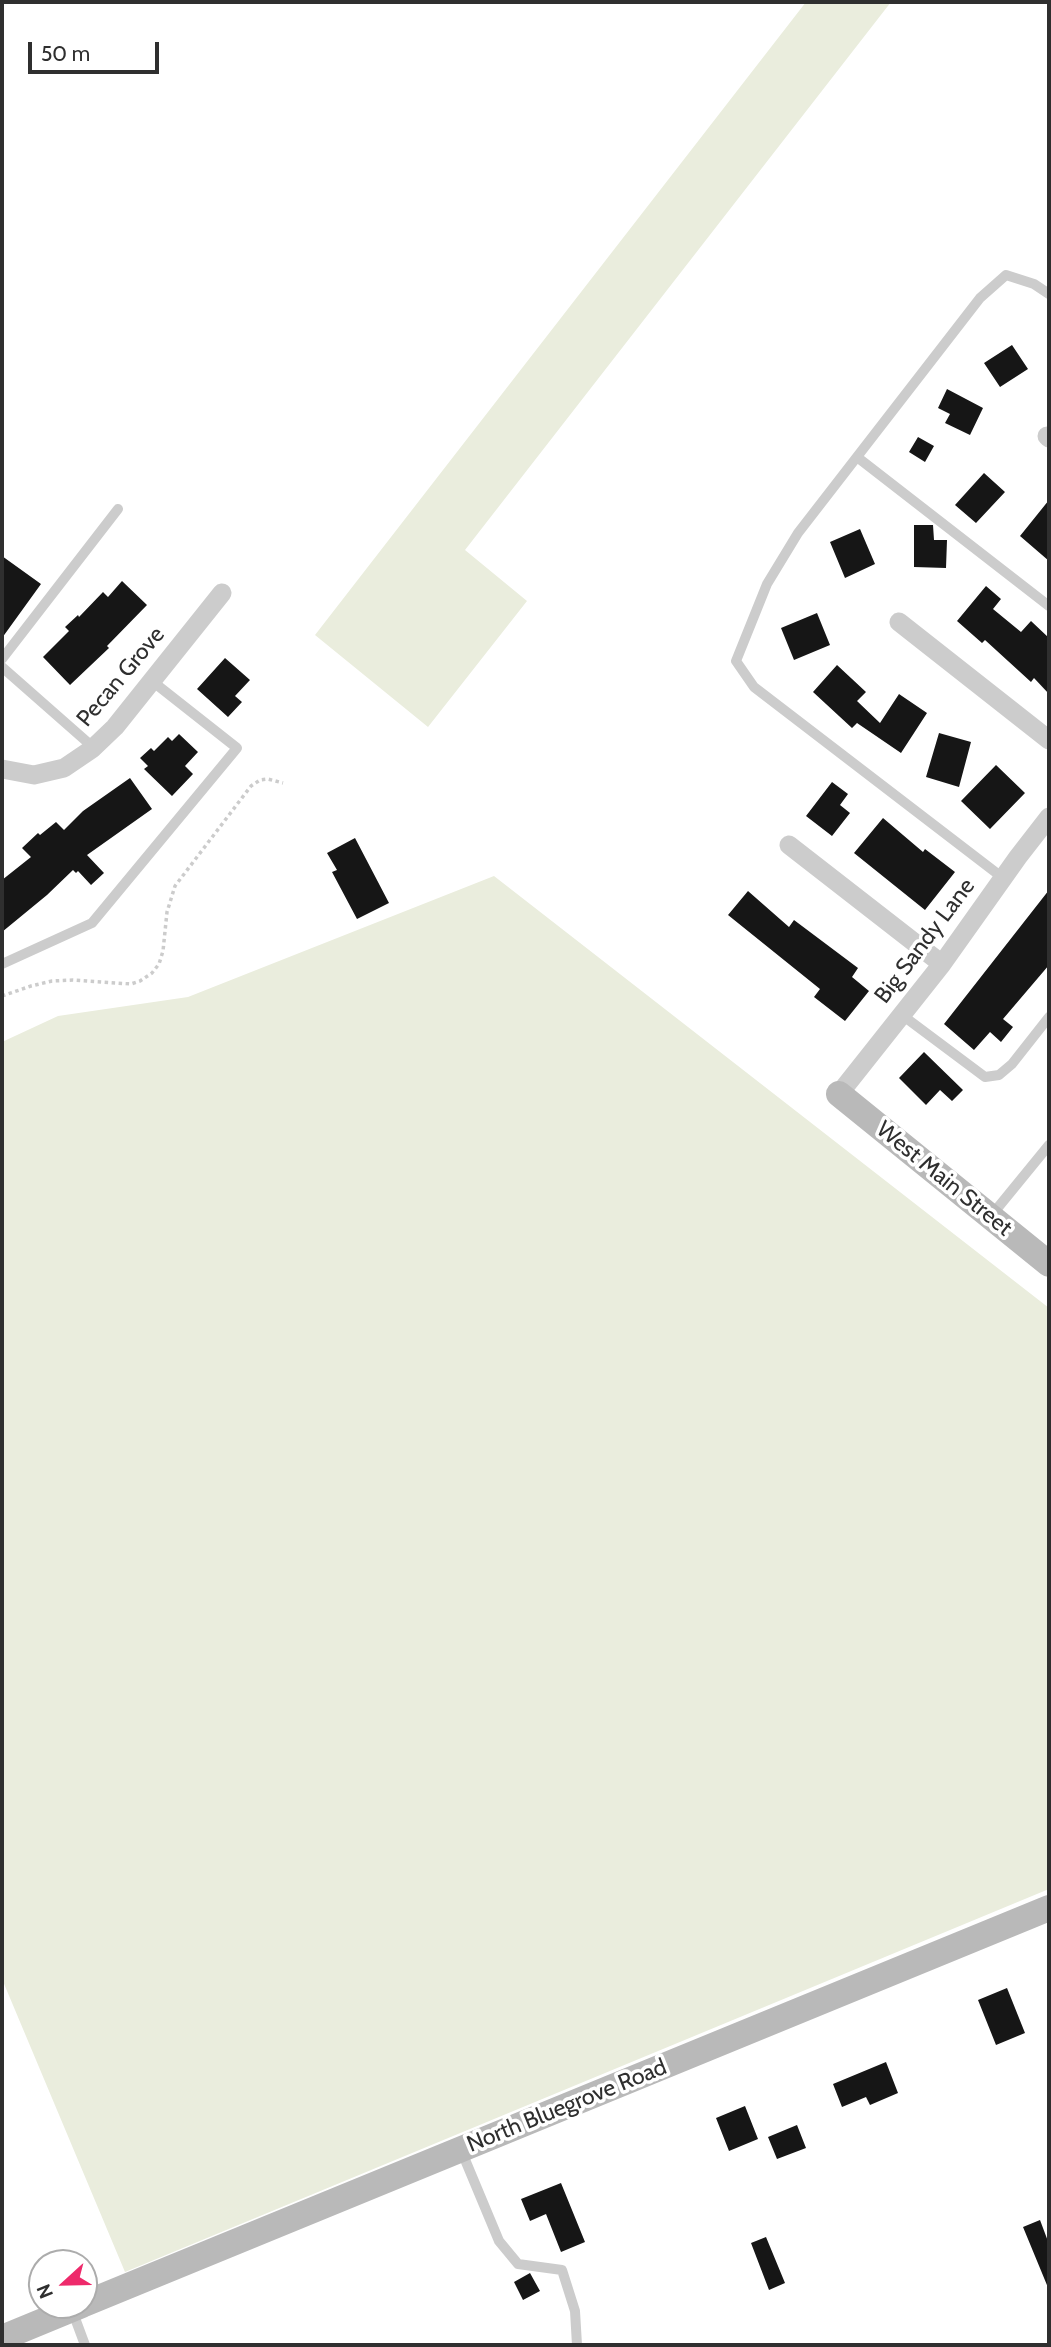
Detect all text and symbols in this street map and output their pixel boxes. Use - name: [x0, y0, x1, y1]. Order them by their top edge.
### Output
- scale bar: [32, 28, 163, 72]
- text: 50 m: [41, 41, 90, 66]
- street label: Pecan Grove: [71, 621, 171, 733]
- street label: Big Sandy Lane: [869, 873, 981, 1009]
- street label: West Main Street: [871, 1116, 1017, 1242]
- street label: North Bluegrove Road: [463, 2053, 671, 2159]
- north arrow: [28, 2249, 98, 2319]
- text: N: [32, 2281, 58, 2302]

